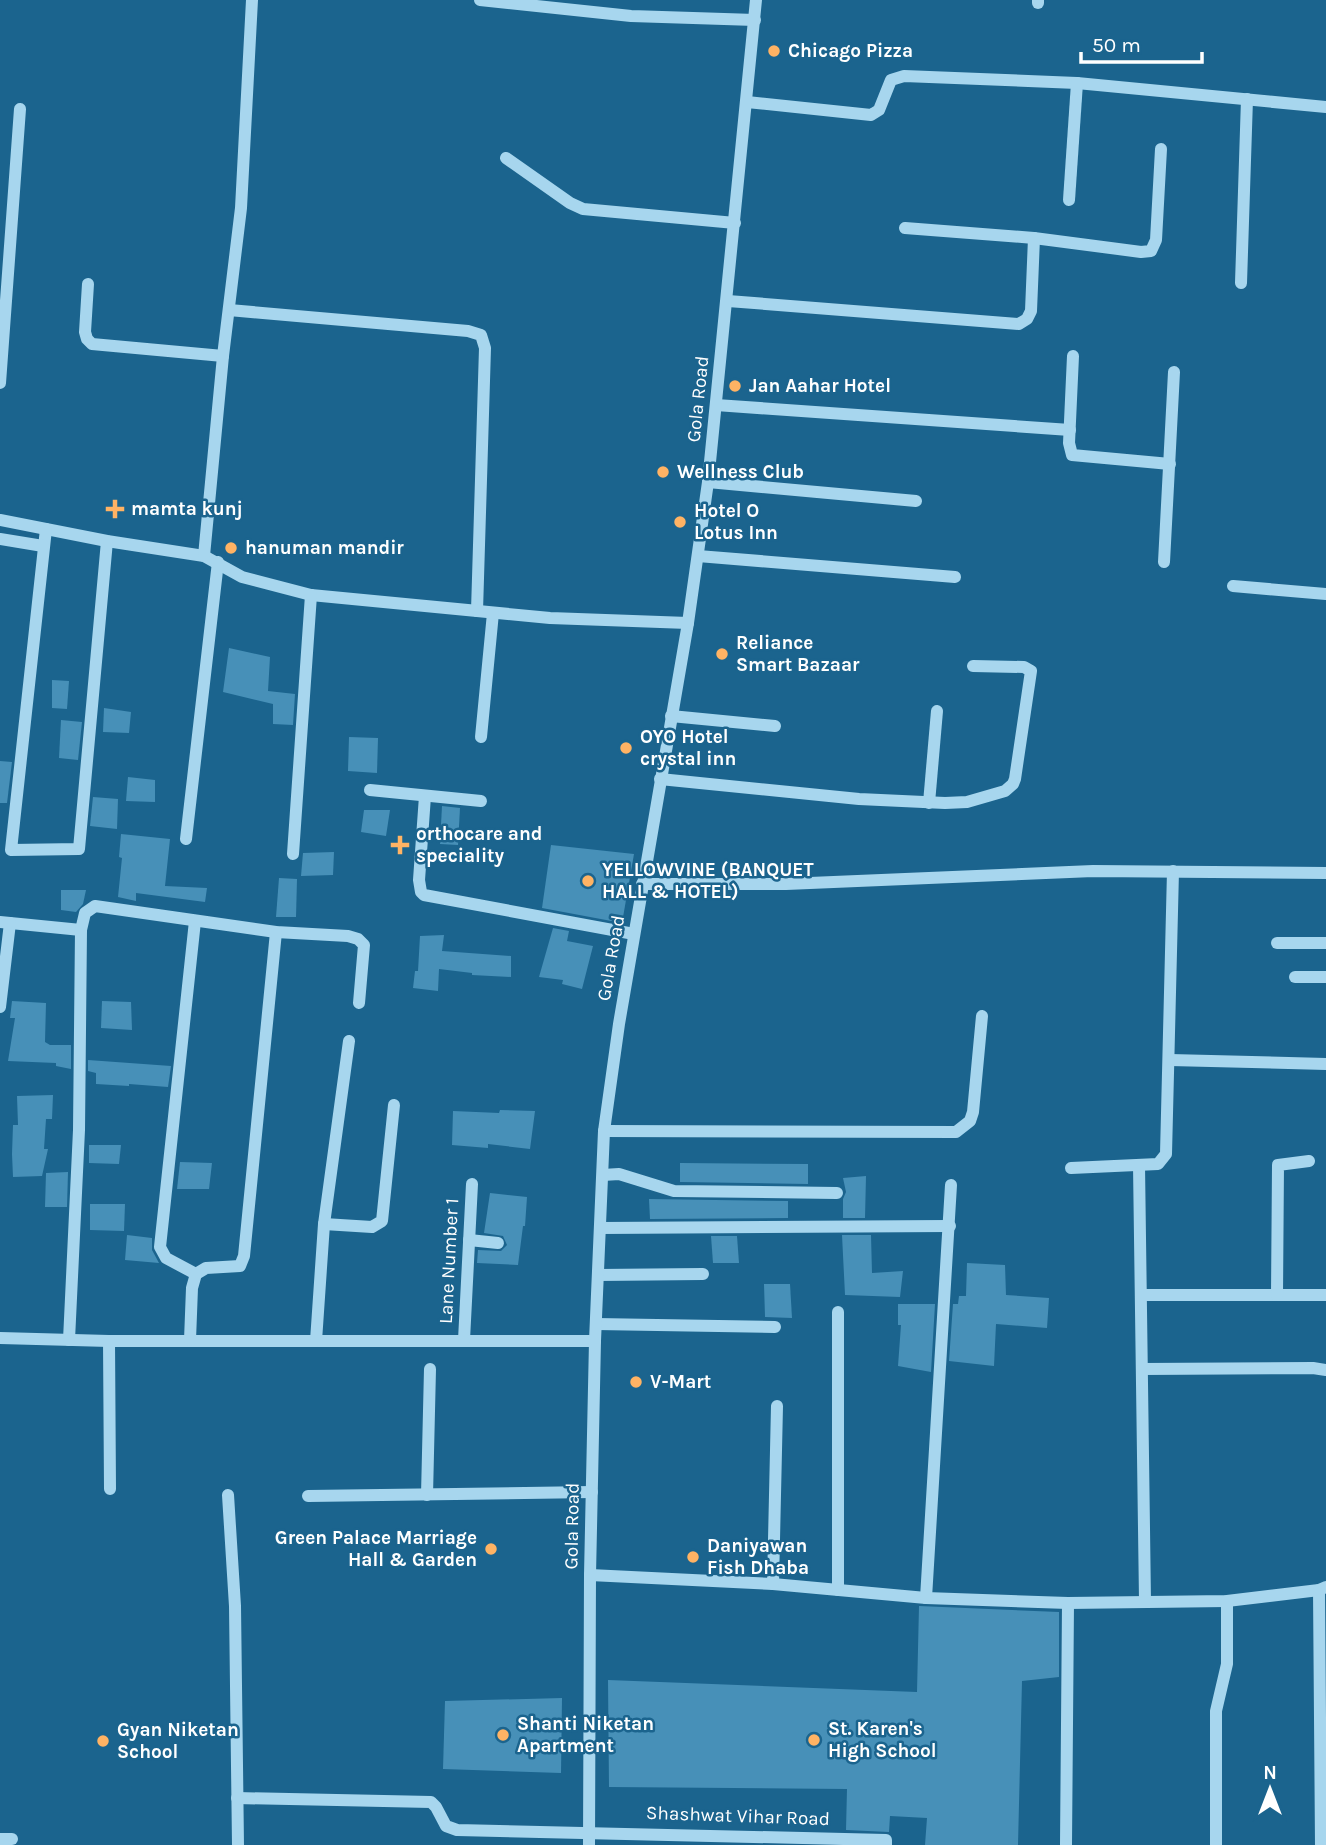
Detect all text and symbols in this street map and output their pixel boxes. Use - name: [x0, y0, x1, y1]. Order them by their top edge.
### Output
- scale bar: [1081, 21, 1202, 65]
- text: 50 m: [1092, 33, 1141, 57]
- place label: Chicago Pizza: [788, 40, 913, 62]
- marker: Chicago Pizza: [766, 43, 782, 59]
- street label: Gola Road: [683, 355, 713, 443]
- place label: Jan Aahar Hotel: [749, 375, 891, 397]
- marker: Jan Aahar Hotel: [727, 378, 743, 394]
- place label: Wellness Club: [677, 461, 804, 483]
- marker: Wellness Club: [655, 464, 671, 480]
- place label: mamta kunj: [131, 498, 243, 520]
- marker: mamta kunj: [105, 499, 125, 519]
- place label: Hotel O Lotus Inn: [694, 500, 778, 544]
- marker: Hotel O Lotus Inn: [672, 514, 688, 530]
- place label: hanuman mandir: [245, 537, 404, 559]
- marker: hanuman mandir: [223, 540, 239, 556]
- place label: Reliance Smart Bazaar: [736, 632, 860, 676]
- marker: Reliance Smart Bazaar: [714, 646, 730, 662]
- place label: OYO Hotel crystal inn: [640, 726, 736, 770]
- marker: OYO Hotel crystal inn: [618, 740, 634, 756]
- place label: orthocare and speciality: [416, 823, 542, 867]
- marker: orthocare and speciality: [390, 835, 410, 855]
- place label: YELLOWVINE (BANQUET HALL & HOTEL): [602, 859, 814, 903]
- marker: YELLOWVINE (BANQUET HALL & HOTEL): [580, 873, 596, 889]
- street label: Gola Road: [593, 913, 629, 1003]
- street label: Lane Number 1: [435, 1197, 463, 1325]
- place label: V-Mart: [650, 1371, 711, 1393]
- marker: V-Mart: [628, 1374, 644, 1390]
- street label: Gola Road: [560, 1482, 584, 1570]
- place label: Green Palace Marriage Hall & Garden: [275, 1527, 477, 1571]
- place label: Daniyawan Fish Dhaba: [707, 1535, 809, 1579]
- marker: Green Palace Marriage Hall & Garden: [483, 1541, 499, 1557]
- marker: Daniyawan Fish Dhaba: [685, 1549, 701, 1565]
- place label: Shanti Niketan Apartment: [517, 1713, 654, 1757]
- place label: St. Karen's High School: [828, 1718, 937, 1762]
- place label: Gyan Niketan School: [117, 1719, 239, 1763]
- marker: Shanti Niketan Apartment: [495, 1727, 511, 1743]
- marker: St. Karen's High School: [806, 1732, 822, 1748]
- marker: Gyan Niketan School: [95, 1733, 111, 1749]
- north arrow: [1235, 1754, 1305, 1824]
- text: N: [1263, 1762, 1277, 1784]
- street label: Shashwat Vihar Road: [646, 1802, 830, 1830]

